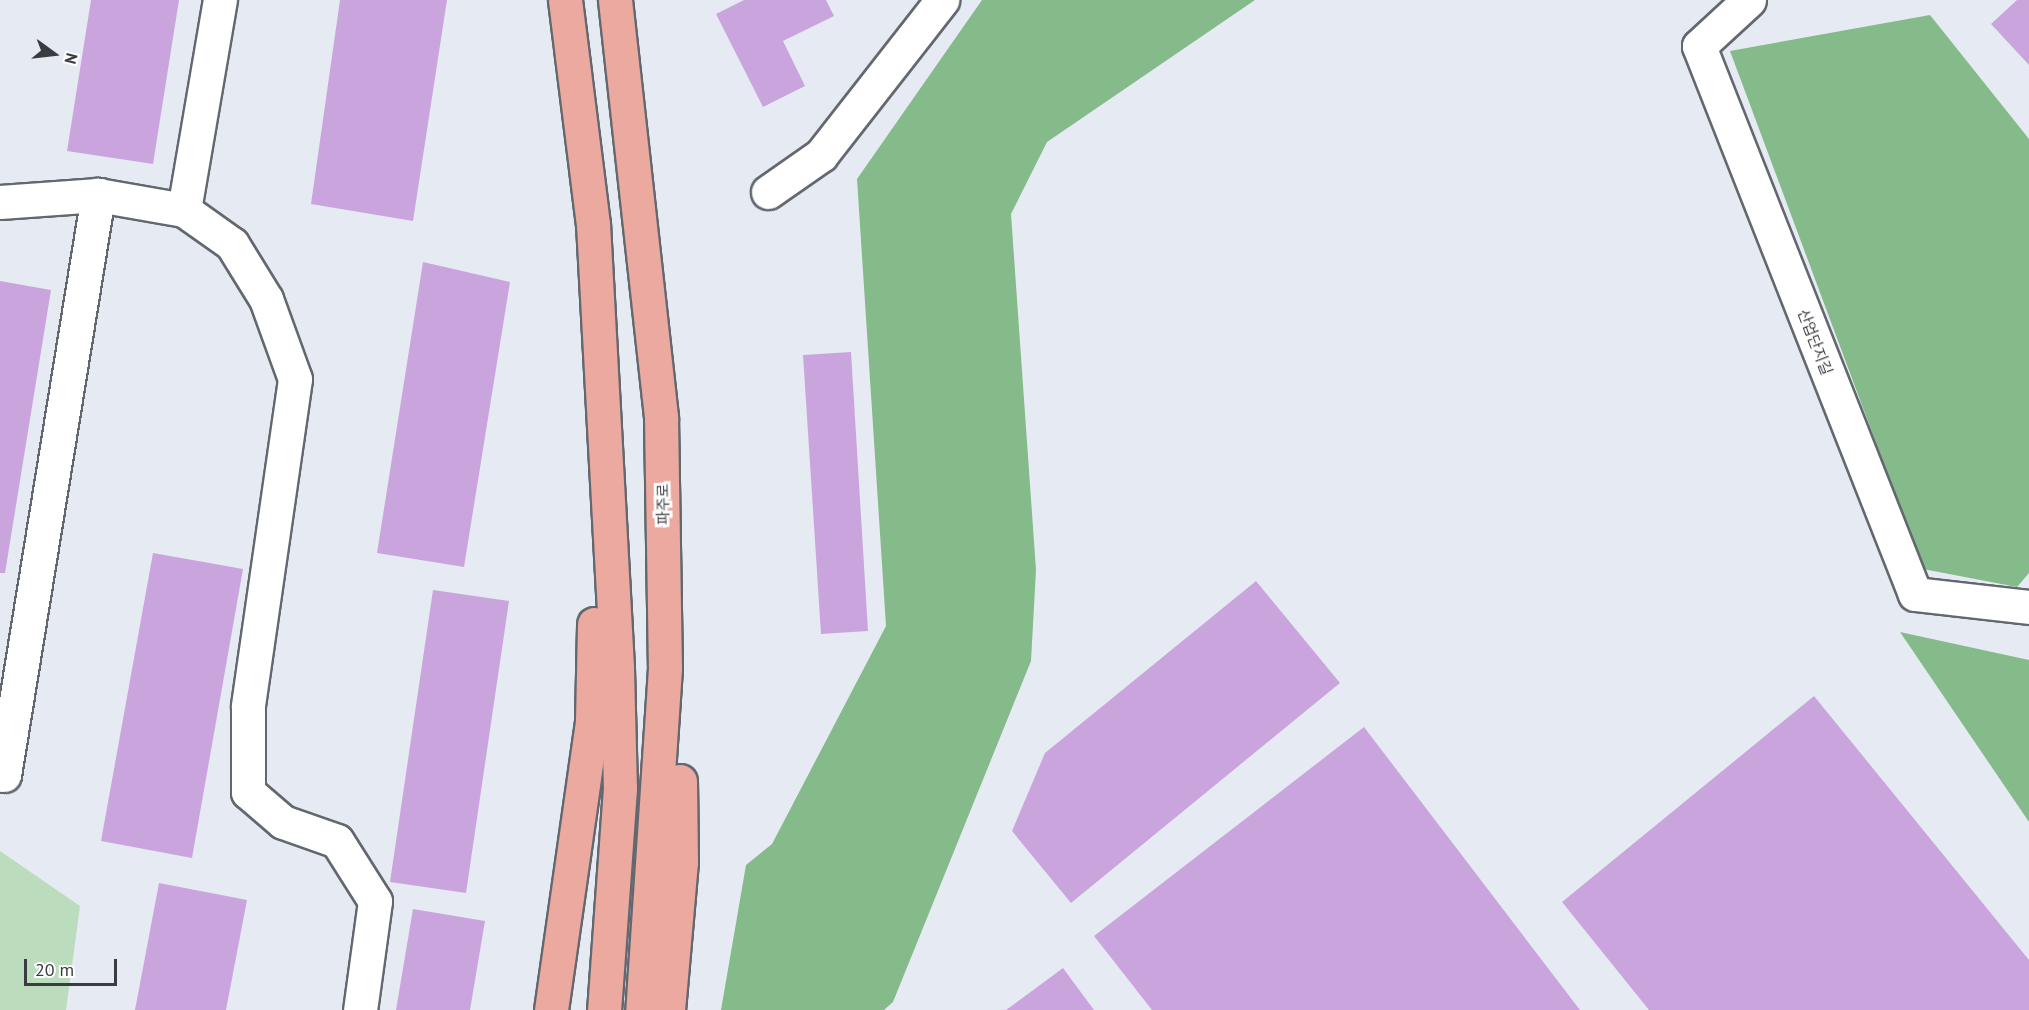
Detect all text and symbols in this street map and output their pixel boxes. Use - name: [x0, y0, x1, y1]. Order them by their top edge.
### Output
- north arrow: [24, 24, 84, 84]
- text: N: [60, 51, 82, 66]
- street label: 산업단지길: [1794, 307, 1836, 377]
- street label: 파주로: [654, 483, 672, 525]
- scale bar: [27, 947, 120, 985]
- text: 20 m: [35, 958, 74, 981]

